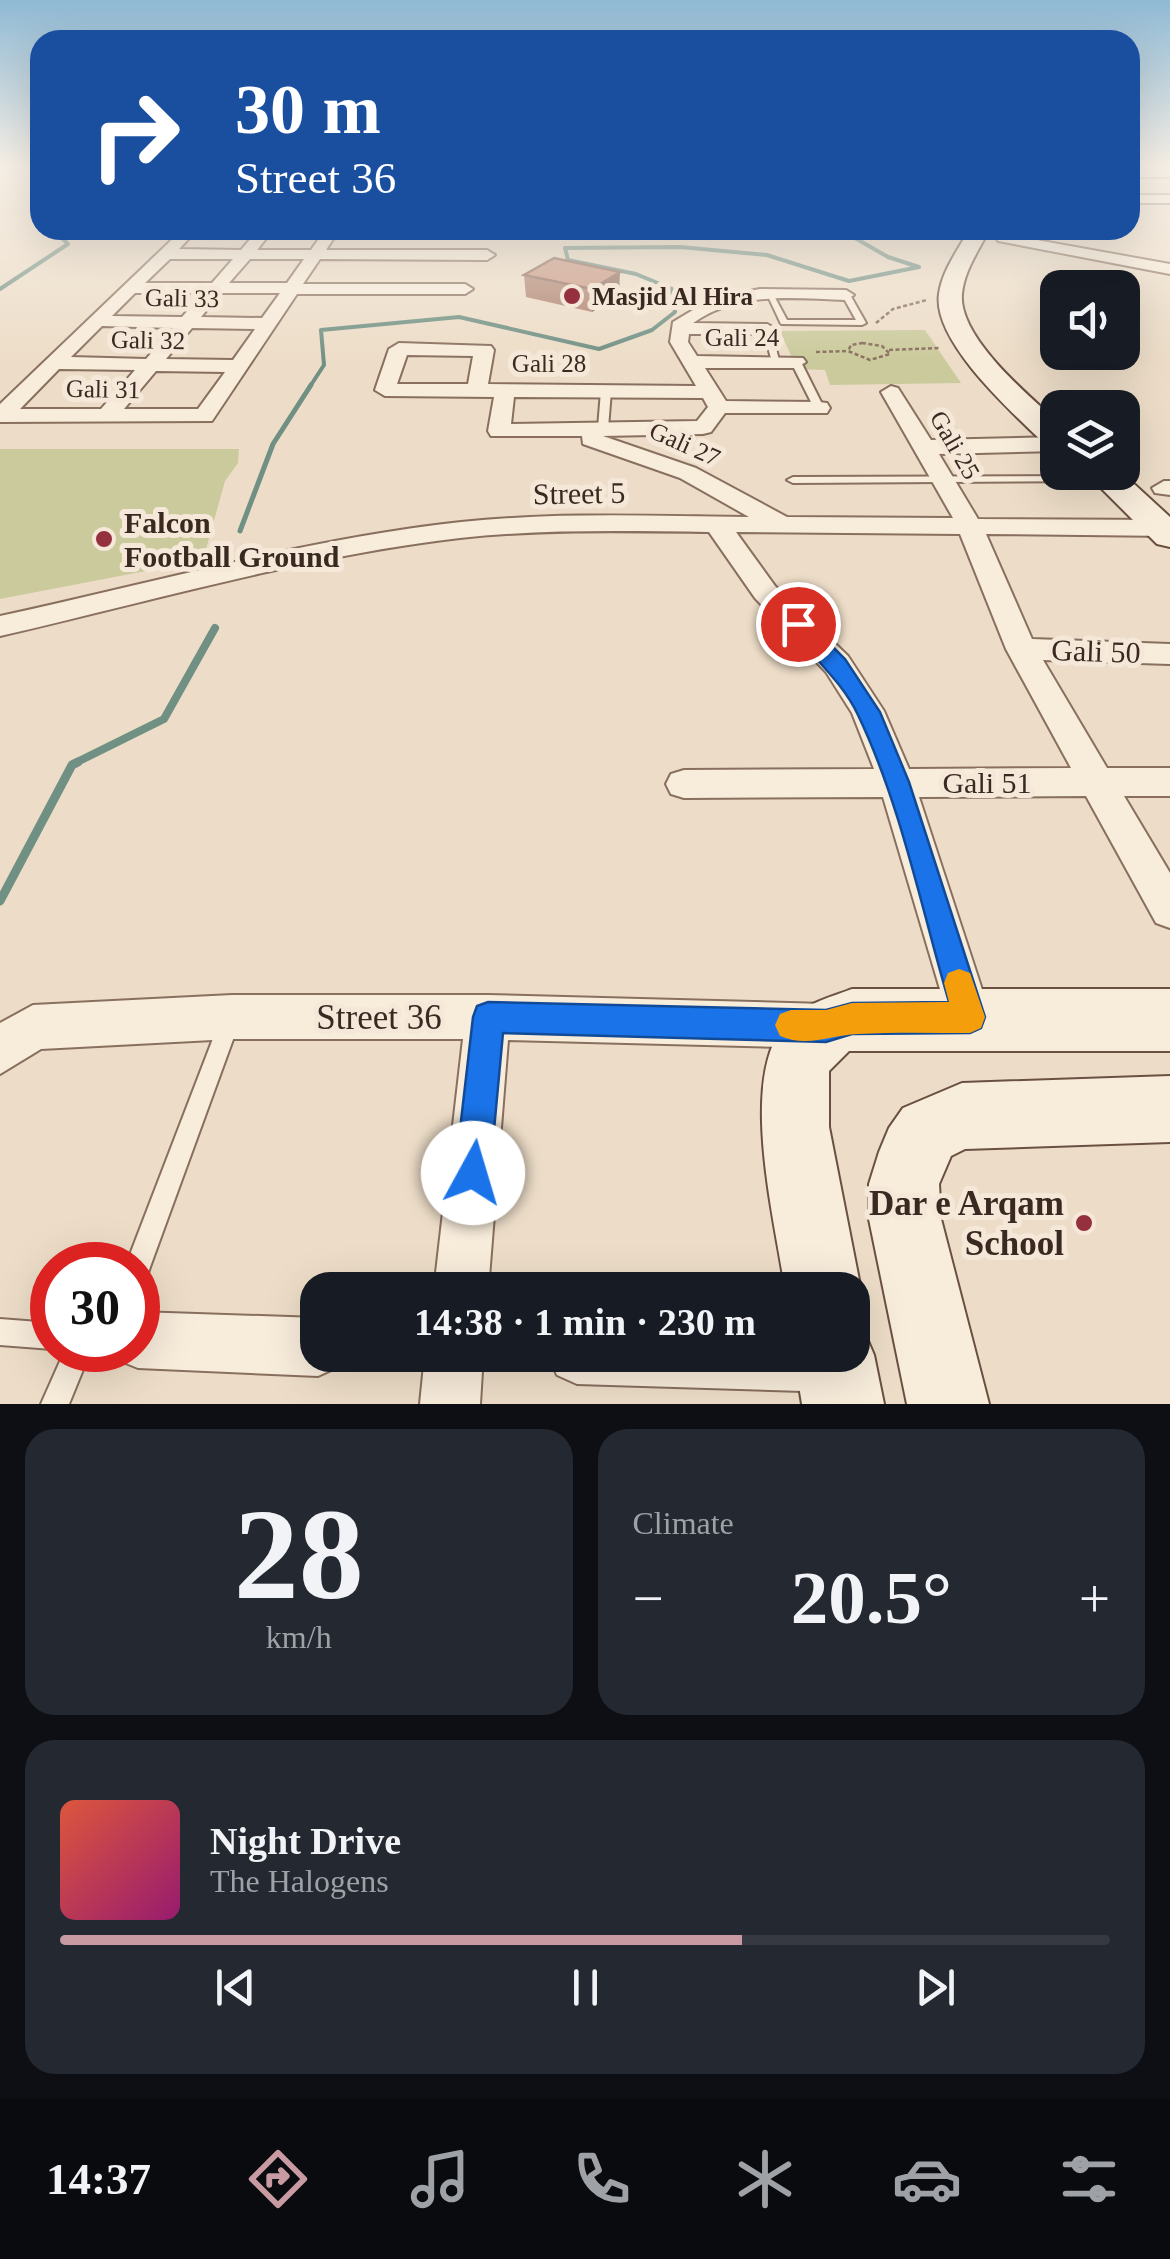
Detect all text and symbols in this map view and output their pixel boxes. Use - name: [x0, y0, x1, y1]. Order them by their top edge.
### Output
- icon: right: [70, 70, 200, 200]
- text: 30 m: [235, 71, 381, 148]
- text: Street 36: [235, 153, 396, 203]
- map controls: [1040, 270, 1140, 490]
- button: sound: [1040, 270, 1140, 370]
- place label: Masjid Al Hira: [592, 283, 754, 310]
- street label: Gali 33: [145, 284, 219, 312]
- marker: Masjid Al Hira: [561, 285, 583, 307]
- street label: Gali 24: [705, 324, 780, 351]
- street label: Gali 32: [111, 326, 185, 354]
- street label: Gali 28: [512, 350, 586, 377]
- street label: Gali 31: [66, 375, 140, 403]
- button: layers: [1040, 390, 1140, 490]
- street label: Gali 25: [925, 406, 985, 484]
- street label: Gali 27: [646, 417, 724, 471]
- street label: Street 5: [532, 476, 626, 510]
- place label: Falcon Football Ground: [124, 506, 340, 573]
- marker: Falcon Football Ground: [93, 528, 115, 550]
- pin: [756, 582, 841, 667]
- icon: arrive: [771, 597, 826, 652]
- street label: Gali 50: [1051, 633, 1141, 669]
- street label: Gali 51: [942, 766, 1032, 799]
- street label: Street 36: [316, 998, 442, 1037]
- position arrow: [421, 1121, 525, 1225]
- place label: Dar e Arqam School: [869, 1184, 1064, 1263]
- marker: Dar e Arqam School: [1073, 1212, 1095, 1234]
- speed limit sign: 30: [30, 1242, 160, 1372]
- text: 14:38 · 1 min · 230 m: [414, 1301, 756, 1343]
- text: 28: [234, 1482, 364, 1626]
- text: Climate: [633, 1505, 734, 1541]
- text: 20.5°: [791, 1556, 952, 1639]
- text: −: [633, 1568, 664, 1629]
- text: +: [1079, 1568, 1110, 1629]
- text: km/h: [266, 1619, 332, 1655]
- text: Night Drive: [210, 1820, 401, 1862]
- text: The Halogens: [210, 1863, 389, 1899]
- icon: previous: [208, 1960, 263, 2015]
- icon: pause: [558, 1960, 613, 2015]
- icon: next: [908, 1960, 963, 2015]
- icon: directions: [243, 2144, 313, 2214]
- icon: music: [405, 2144, 475, 2214]
- icon: phone: [567, 2144, 637, 2214]
- icon: climate: [730, 2144, 800, 2214]
- icon: car: [892, 2144, 962, 2214]
- icon: filters: [1054, 2144, 1124, 2214]
- text: 14:37: [46, 2154, 151, 2204]

